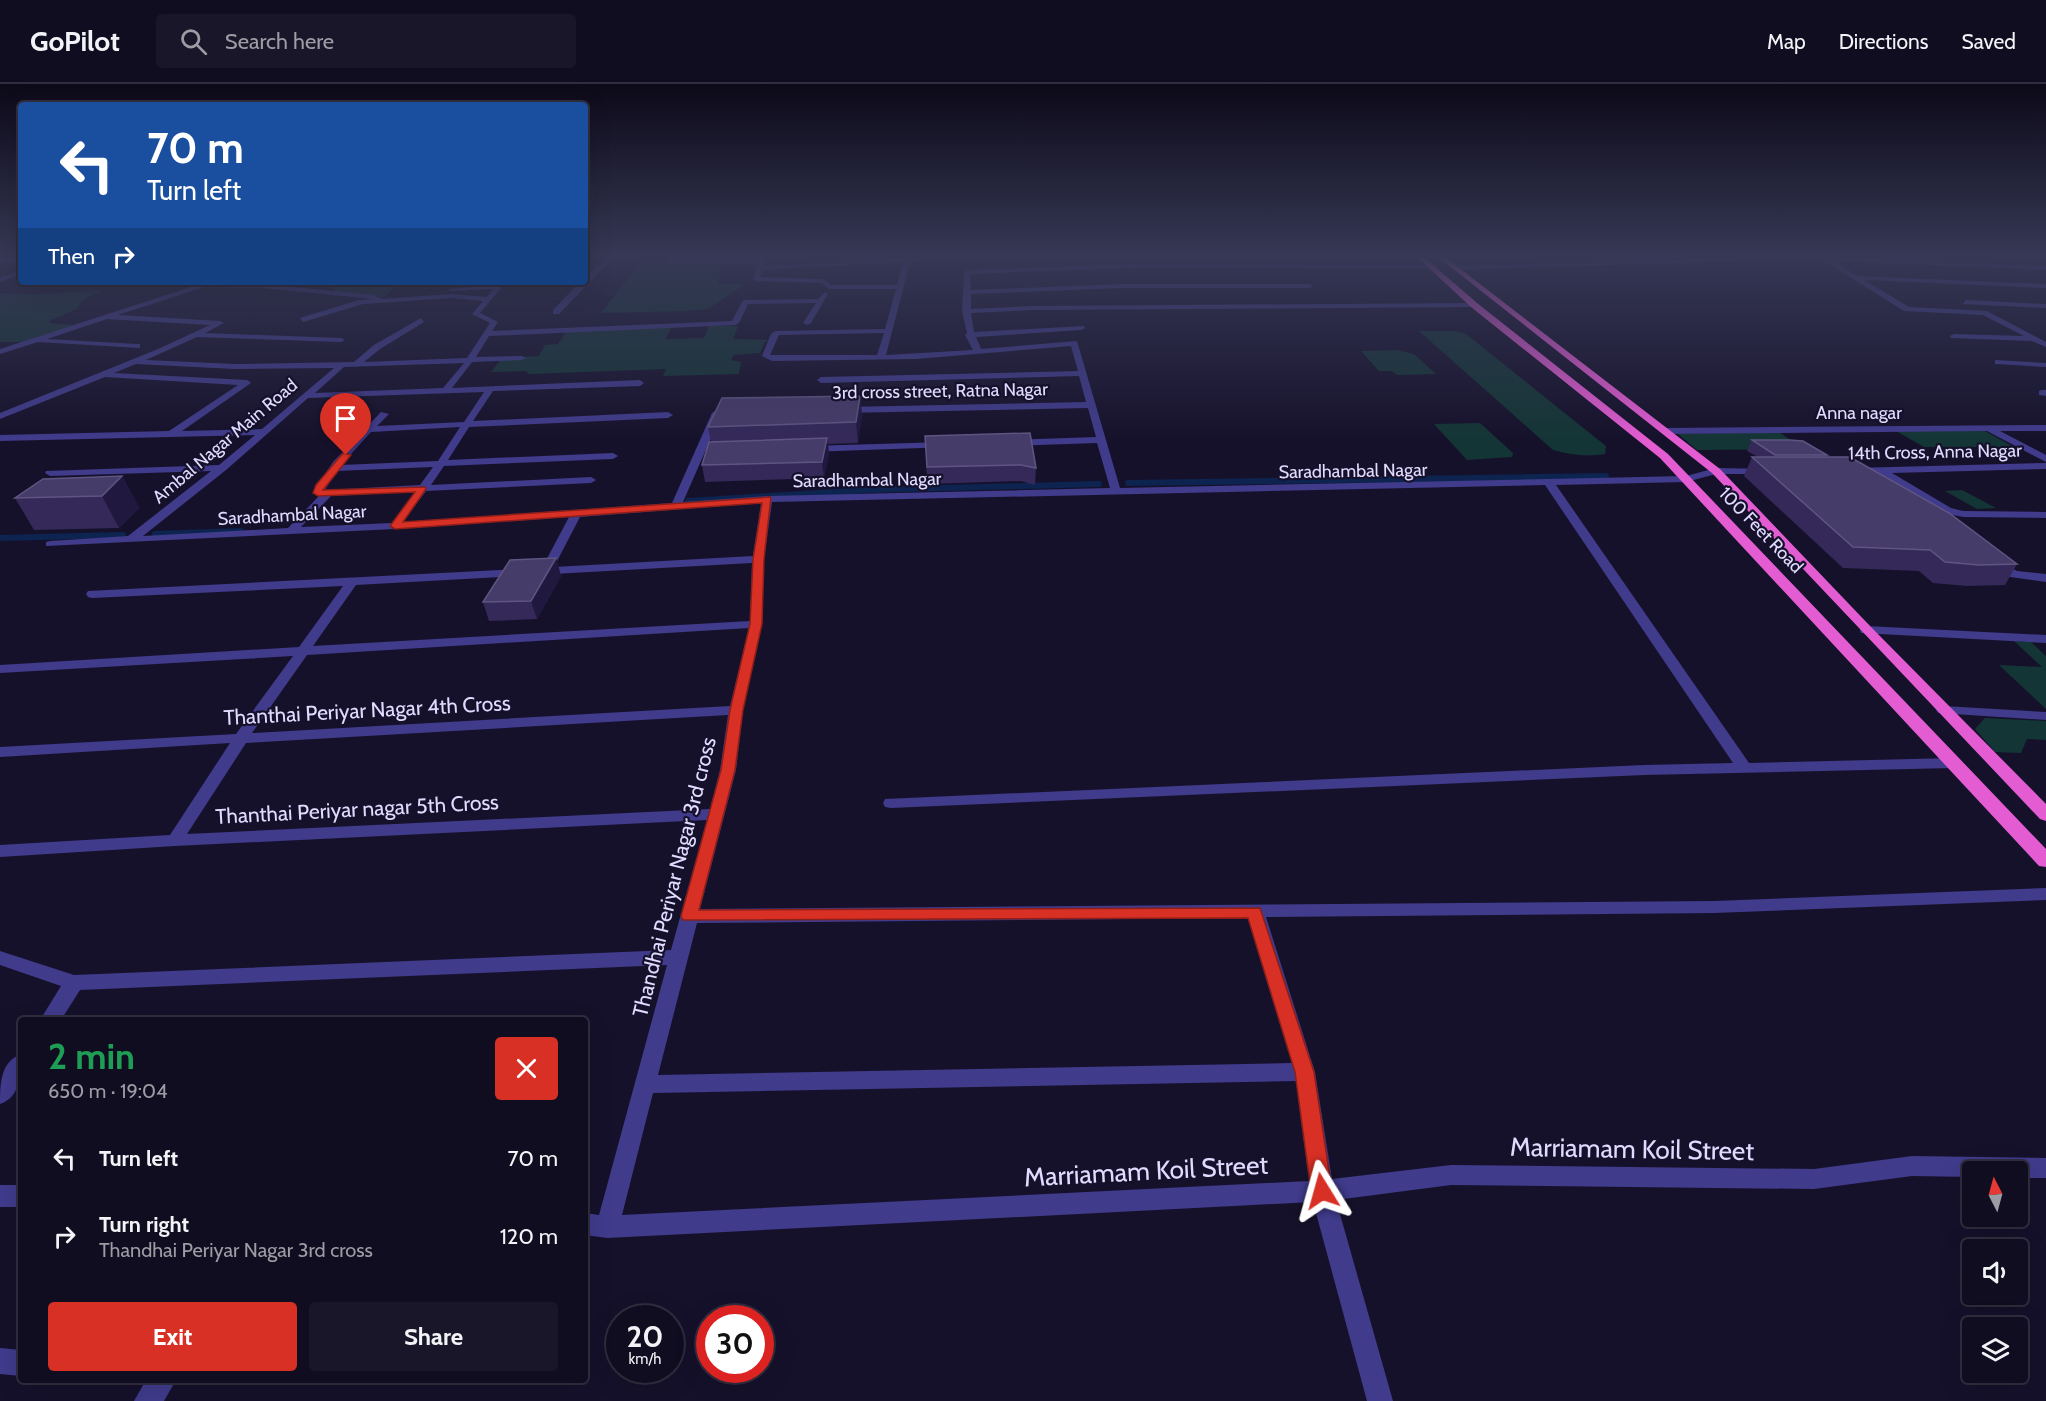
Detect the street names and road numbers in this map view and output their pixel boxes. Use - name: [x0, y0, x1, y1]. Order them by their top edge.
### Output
- street label: Ambal Nagar Main Road: [148, 374, 302, 508]
- street label: 3rd cross street, Ratna Nagar: [832, 378, 1048, 404]
- street label: Anna nagar: [1816, 402, 1902, 424]
- street label: 14th Cross, Anna Nagar: [1848, 439, 2022, 465]
- street label: Saradhambal Nagar: [1278, 459, 1428, 483]
- street label: Saradhambal Nagar: [792, 468, 942, 492]
- street label: 100 Feet Road: [1714, 482, 1808, 578]
- street label: Saradhambal Nagar: [217, 500, 367, 530]
- street label: Thanthai Periyar Nagar 4th Cross: [223, 690, 511, 730]
- street label: Thandhai Periyar Nagar 3rd cross: [627, 734, 721, 1020]
- street label: Thanthai Periyar nagar 5th Cross: [215, 789, 500, 829]
- street label: Marriamam Koil Street: [1510, 1131, 1755, 1167]
- street label: Marriamam Koil Street: [1023, 1149, 1269, 1193]

